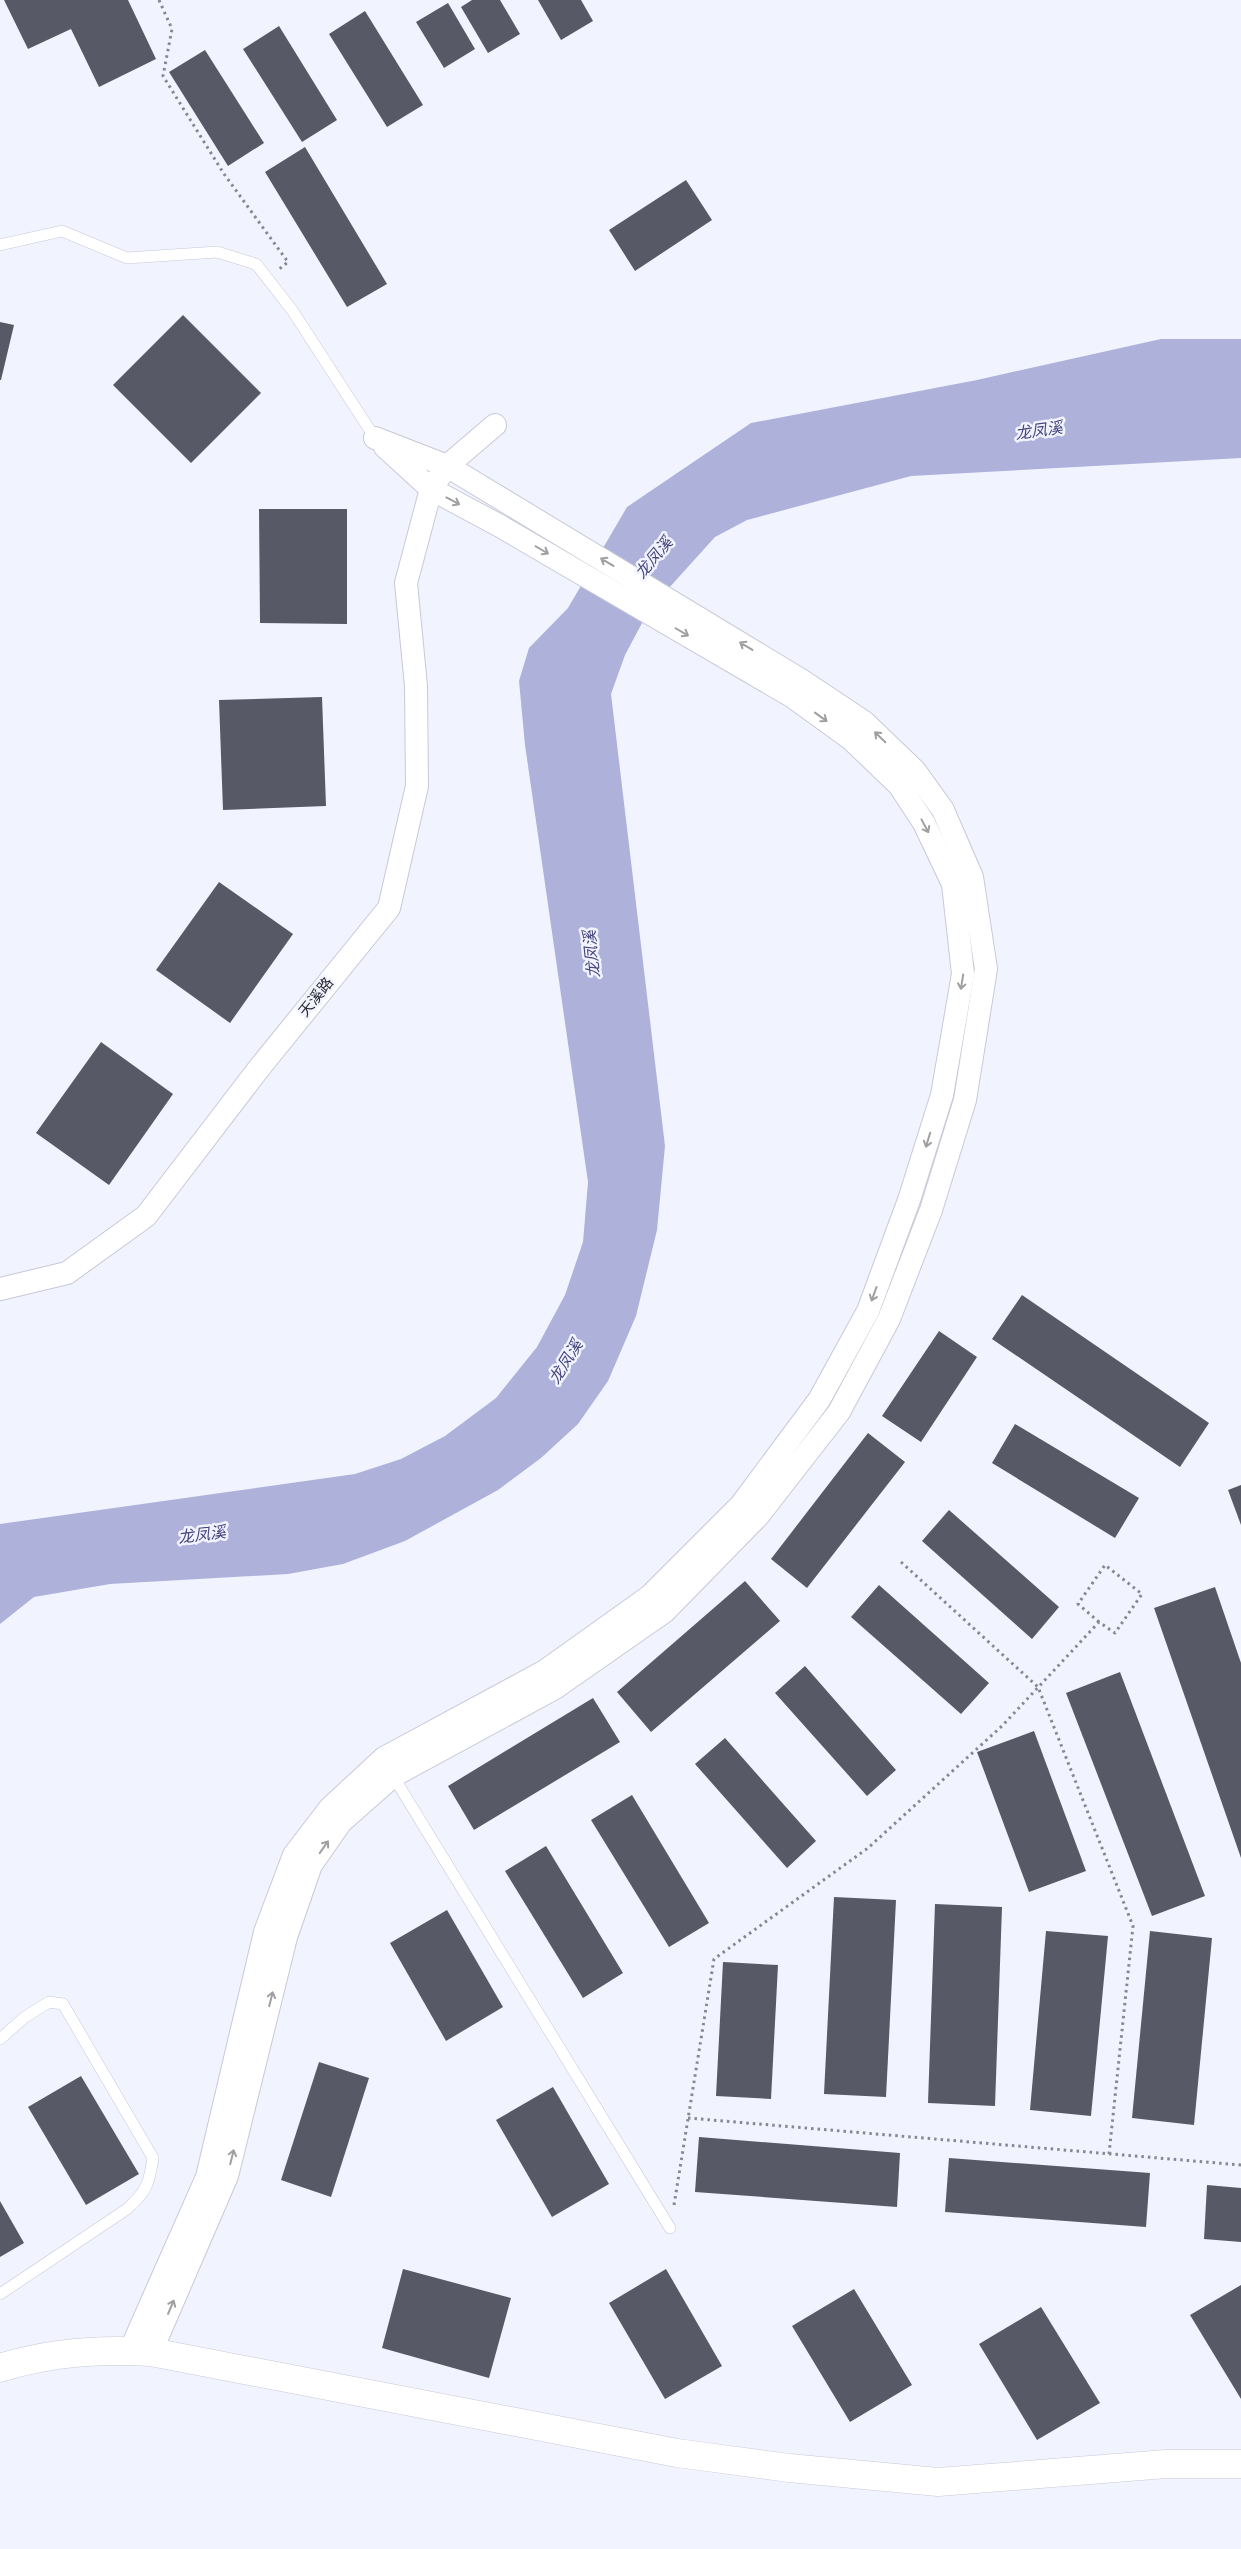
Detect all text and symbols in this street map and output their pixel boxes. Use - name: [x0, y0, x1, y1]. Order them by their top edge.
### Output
- water label: 龙凤溪: [1014, 417, 1066, 444]
- one-way arrow: [445, 496, 460, 506]
- water label: 龙凤溪: [631, 532, 678, 583]
- one-way arrow: [535, 546, 549, 556]
- one-way arrow: [600, 556, 614, 566]
- one-way arrow: [675, 628, 689, 638]
- one-way arrow: [739, 641, 753, 651]
- one-way arrow: [814, 712, 828, 722]
- one-way arrow: [873, 731, 886, 743]
- one-way arrow: [921, 818, 930, 833]
- water label: 龙凤溪: [579, 927, 604, 979]
- one-way arrow: [957, 973, 967, 989]
- street label: 天溪路: [295, 974, 337, 1020]
- one-way arrow: [922, 1132, 932, 1148]
- one-way arrow: [869, 1285, 878, 1301]
- water label: 龙凤溪: [545, 1335, 588, 1388]
- water label: 龙凤溪: [177, 1522, 229, 1548]
- one-way arrow: [319, 1840, 329, 1854]
- one-way arrow: [267, 1991, 276, 2007]
- one-way arrow: [227, 2149, 237, 2165]
- one-way arrow: [166, 2300, 176, 2315]

